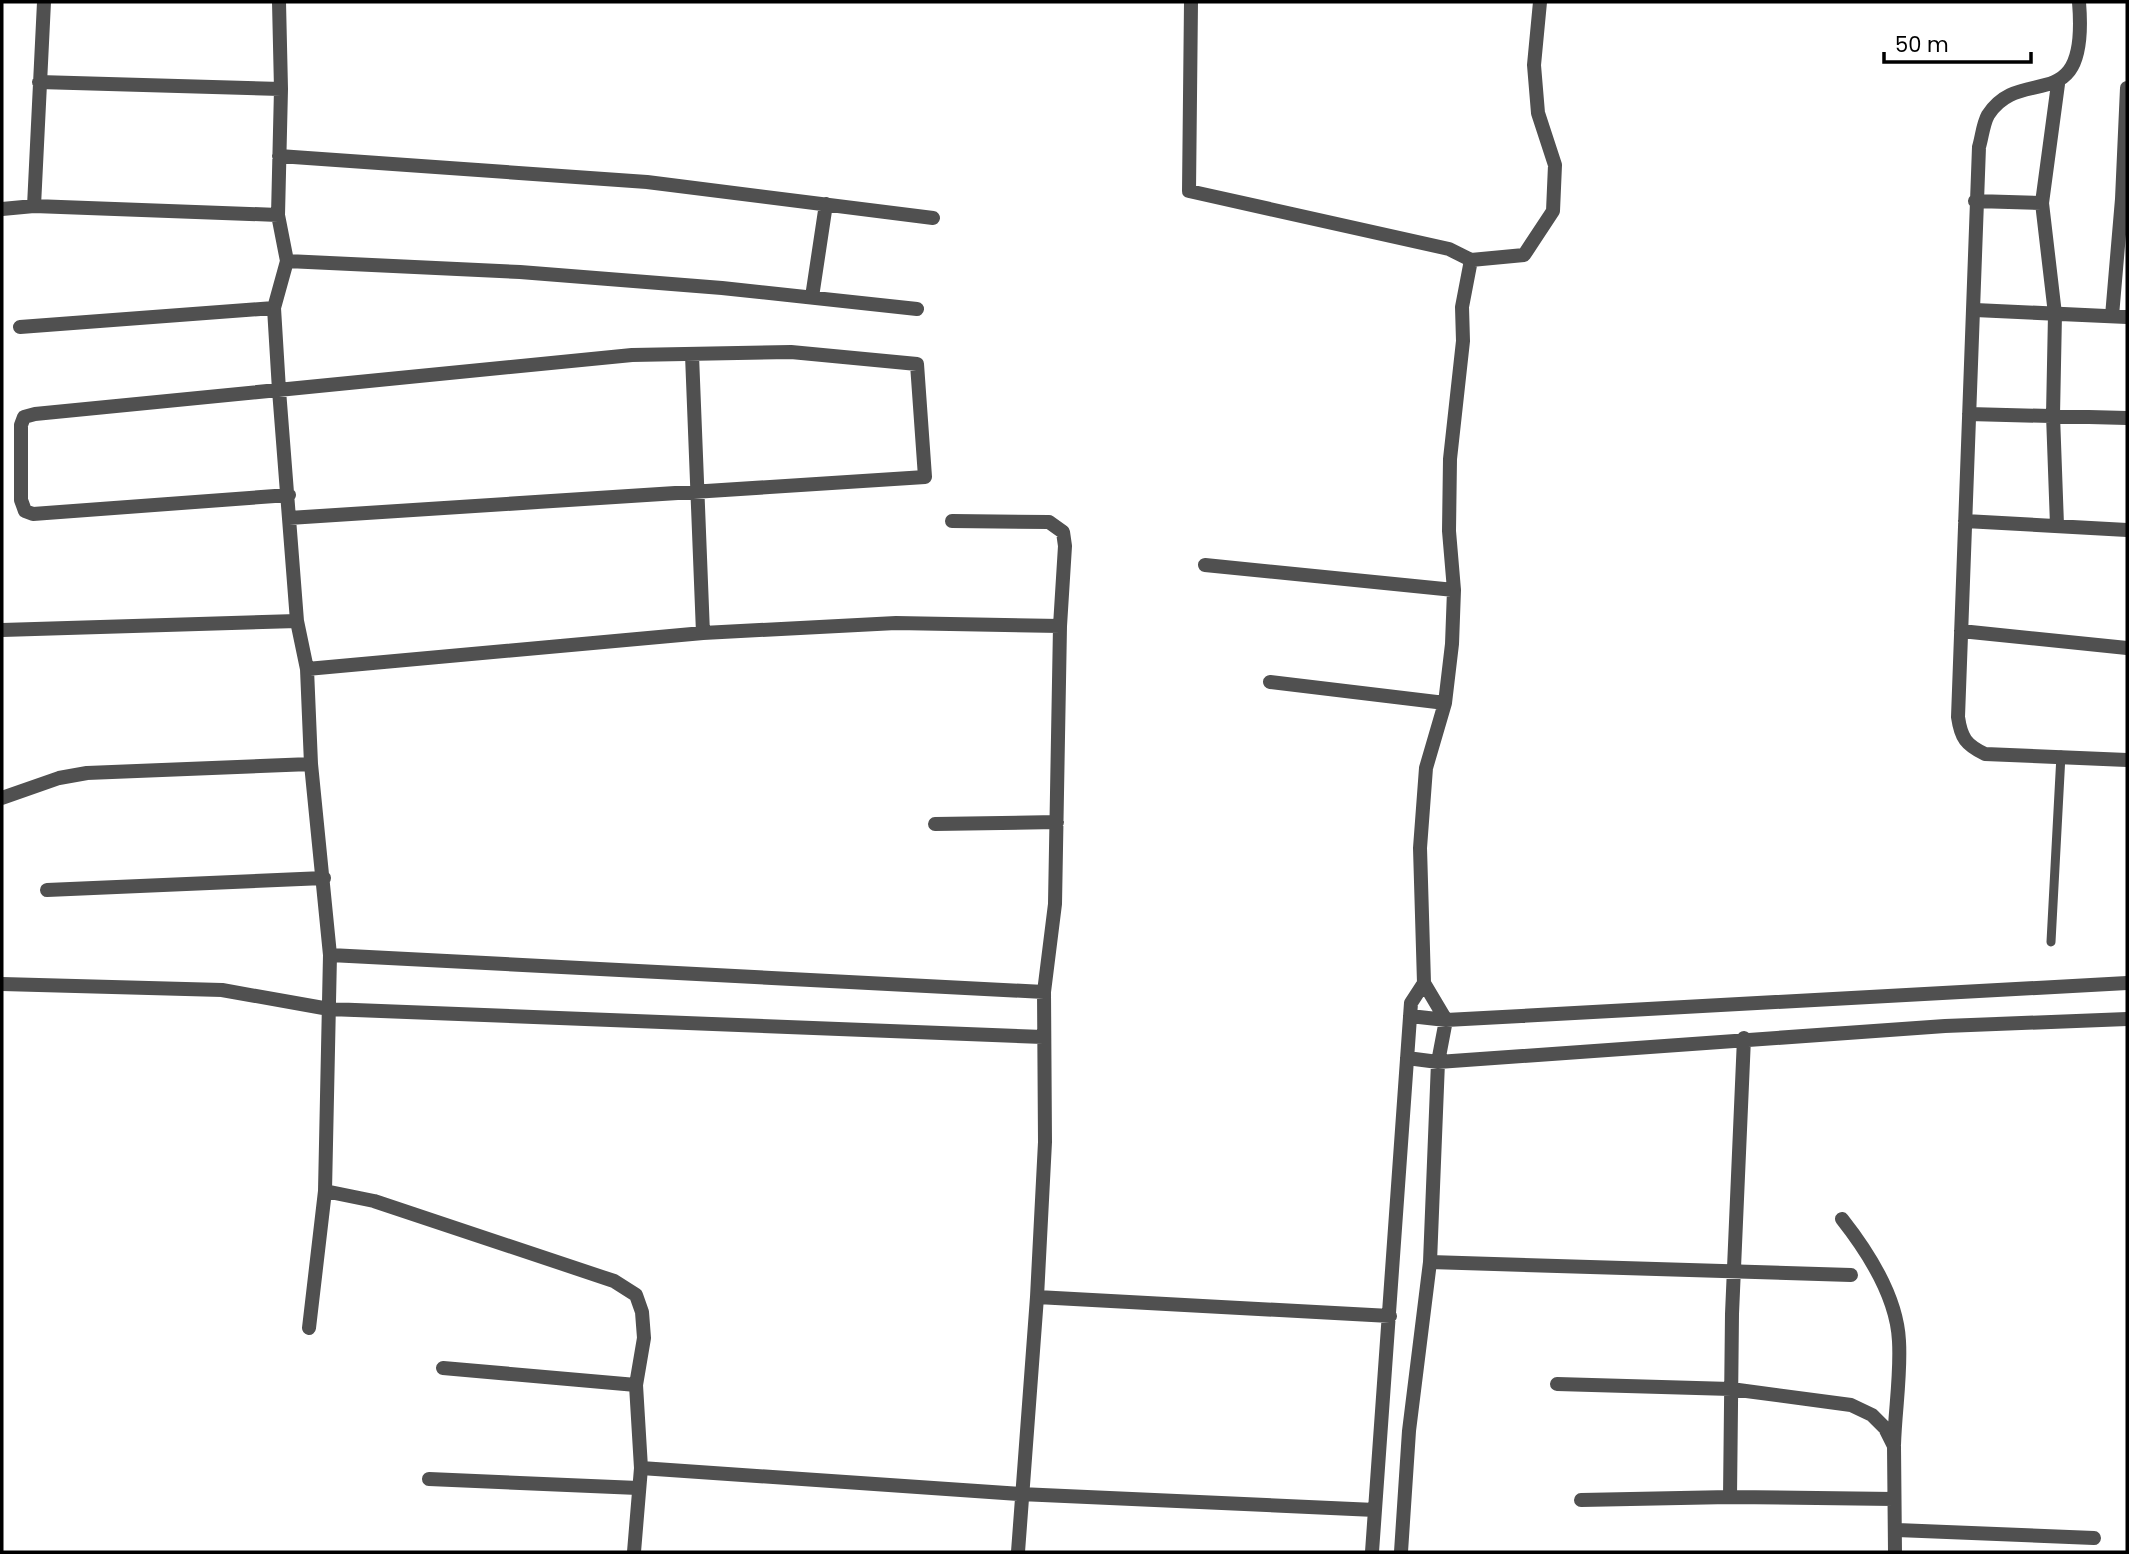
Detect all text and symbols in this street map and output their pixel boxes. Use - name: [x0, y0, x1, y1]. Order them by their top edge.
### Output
- scale bar: [1884, 21, 2031, 65]
- text: 50 m: [1895, 30, 1949, 59]

